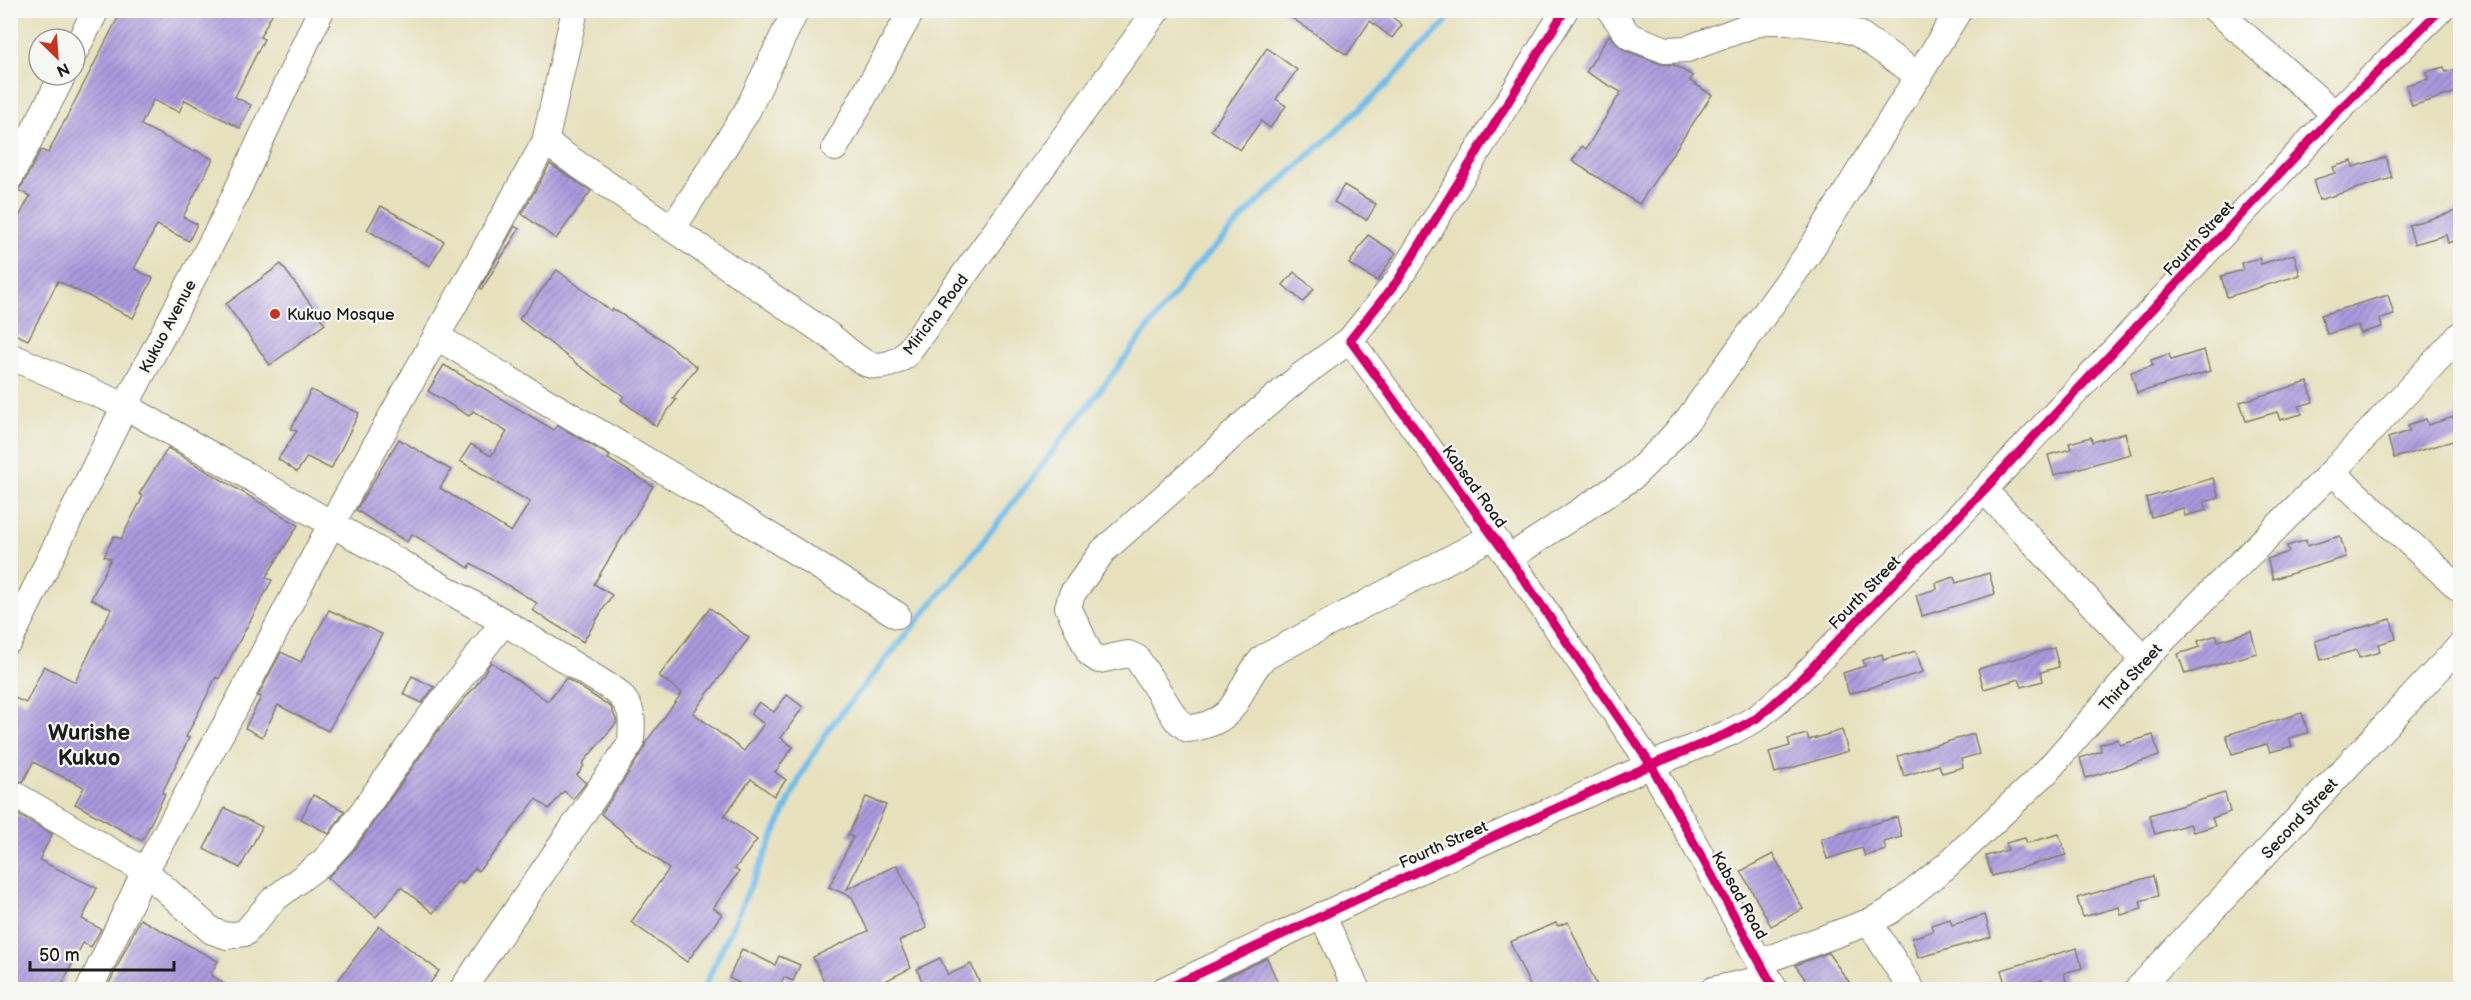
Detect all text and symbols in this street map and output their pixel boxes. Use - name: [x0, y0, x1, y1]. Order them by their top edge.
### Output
- north arrow: [27, 27, 87, 87]
- text: N: [53, 58, 72, 80]
- street label: Fourth Street: [2160, 198, 2238, 280]
- street label: Miricha Road: [900, 271, 973, 359]
- street label: Kukuo Avenue: [136, 276, 201, 376]
- place label: Kukuo Mosque: [287, 306, 395, 325]
- marker: Kukuo Mosque: [268, 307, 282, 321]
- street label: Kabsad Road: [1437, 442, 1510, 532]
- street label: Fourth Street: [1825, 552, 1905, 634]
- street label: Third Street: [2096, 640, 2166, 716]
- district label: Wurishe Kukuo: [48, 720, 130, 772]
- street label: Second Street: [2258, 775, 2342, 863]
- street label: Fourth Street: [1397, 817, 1491, 873]
- street label: Kabsad Road: [1707, 849, 1771, 943]
- scale bar: [30, 934, 174, 972]
- text: 50 m: [39, 945, 80, 966]

